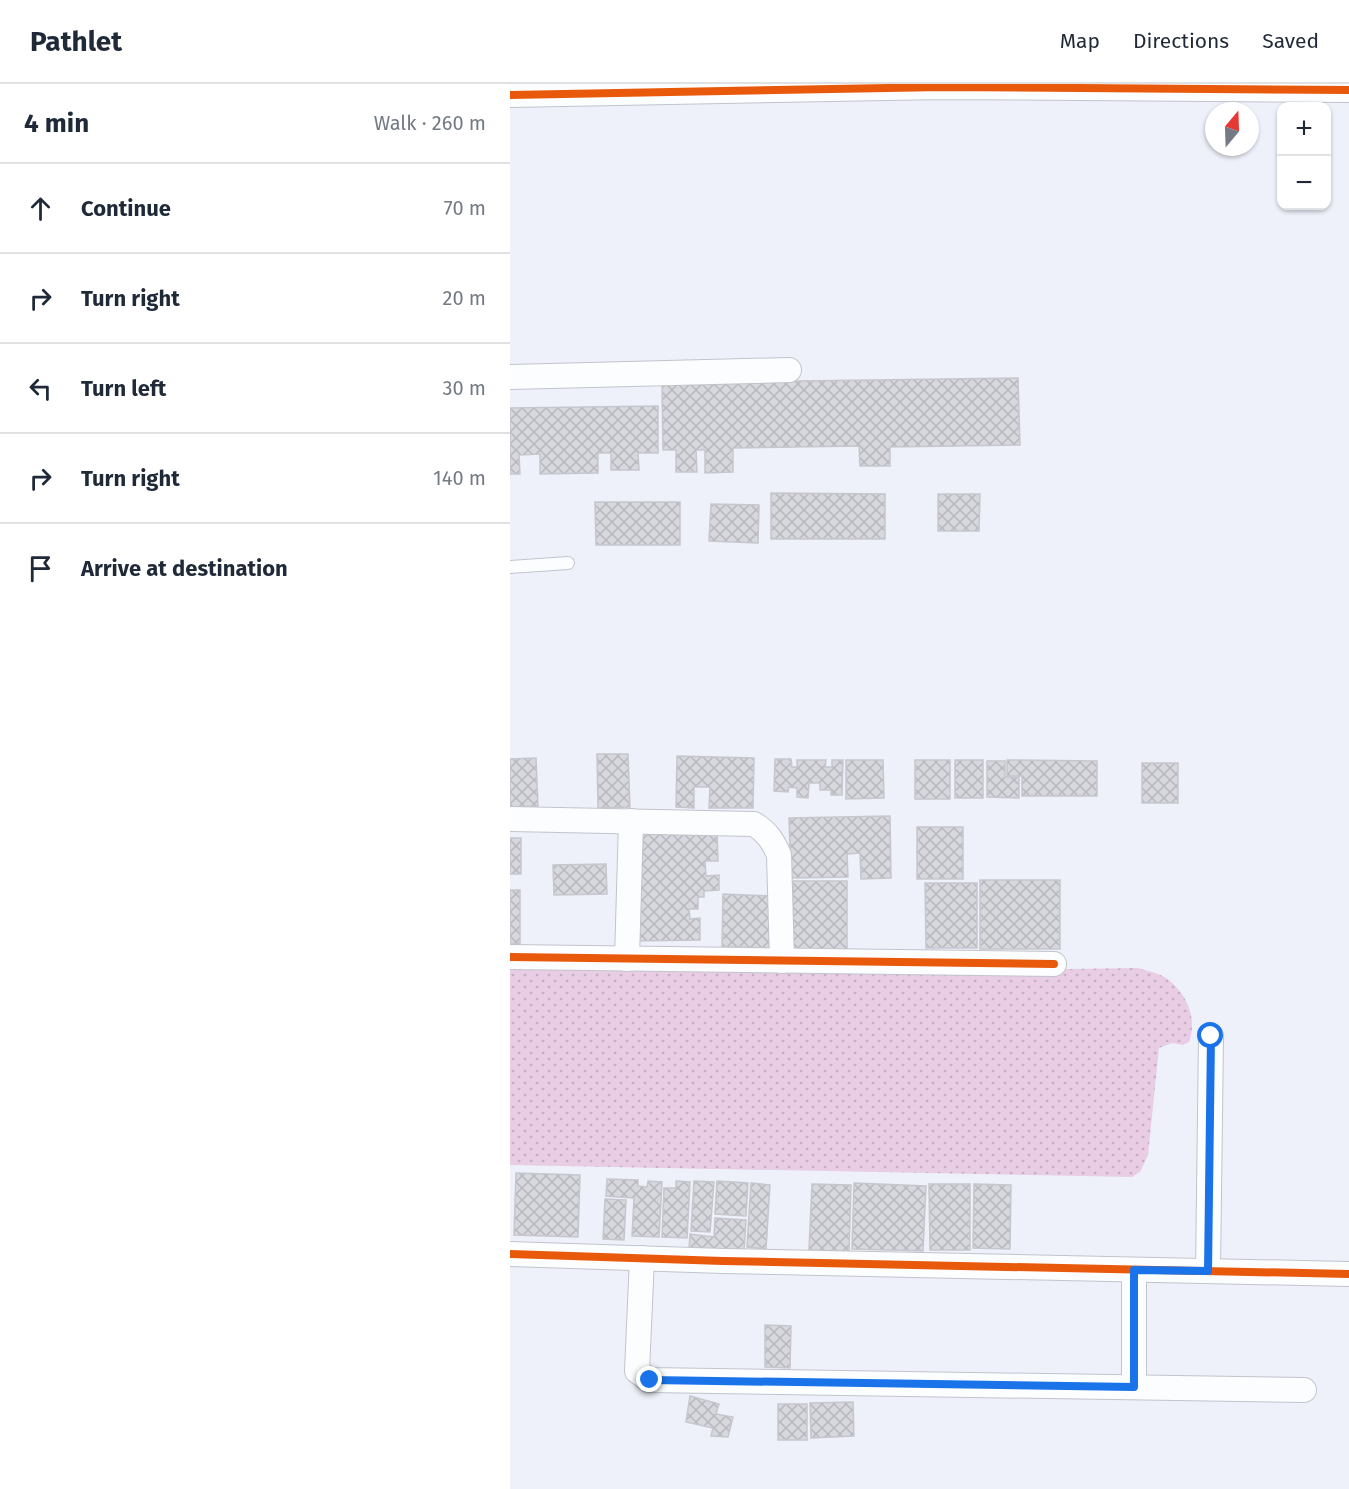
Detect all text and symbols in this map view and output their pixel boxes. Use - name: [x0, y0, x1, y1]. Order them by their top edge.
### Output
- text: Pathlet: [30, 25, 122, 58]
- text: Map: [1060, 28, 1100, 54]
- text: Directions: [1133, 28, 1229, 54]
- text: Saved: [1262, 28, 1319, 54]
- north arrow: [1205, 102, 1259, 156]
- map controls: [1277, 102, 1331, 210]
- button: +: [1277, 102, 1331, 156]
- text: 4 min: [24, 108, 89, 139]
- text: Walk · 260 m: [374, 111, 486, 135]
- button: −: [1277, 156, 1331, 210]
- icon: ahead: [24, 192, 57, 225]
- text: Continue: [81, 195, 171, 222]
- text: 70 m: [444, 196, 486, 220]
- icon: right: [24, 282, 57, 315]
- text: Turn right: [81, 285, 180, 312]
- text: 20 m: [443, 286, 486, 310]
- icon: left: [24, 372, 57, 405]
- text: Turn left: [81, 375, 166, 402]
- text: 30 m: [442, 376, 486, 400]
- icon: right: [24, 462, 57, 495]
- text: Turn right: [81, 465, 180, 492]
- text: 140 m: [433, 466, 486, 490]
- icon: arrive: [24, 552, 57, 585]
- text: Arrive at destination: [81, 555, 288, 582]
- route start: [1197, 1022, 1223, 1048]
- route end: [636, 1366, 662, 1392]

